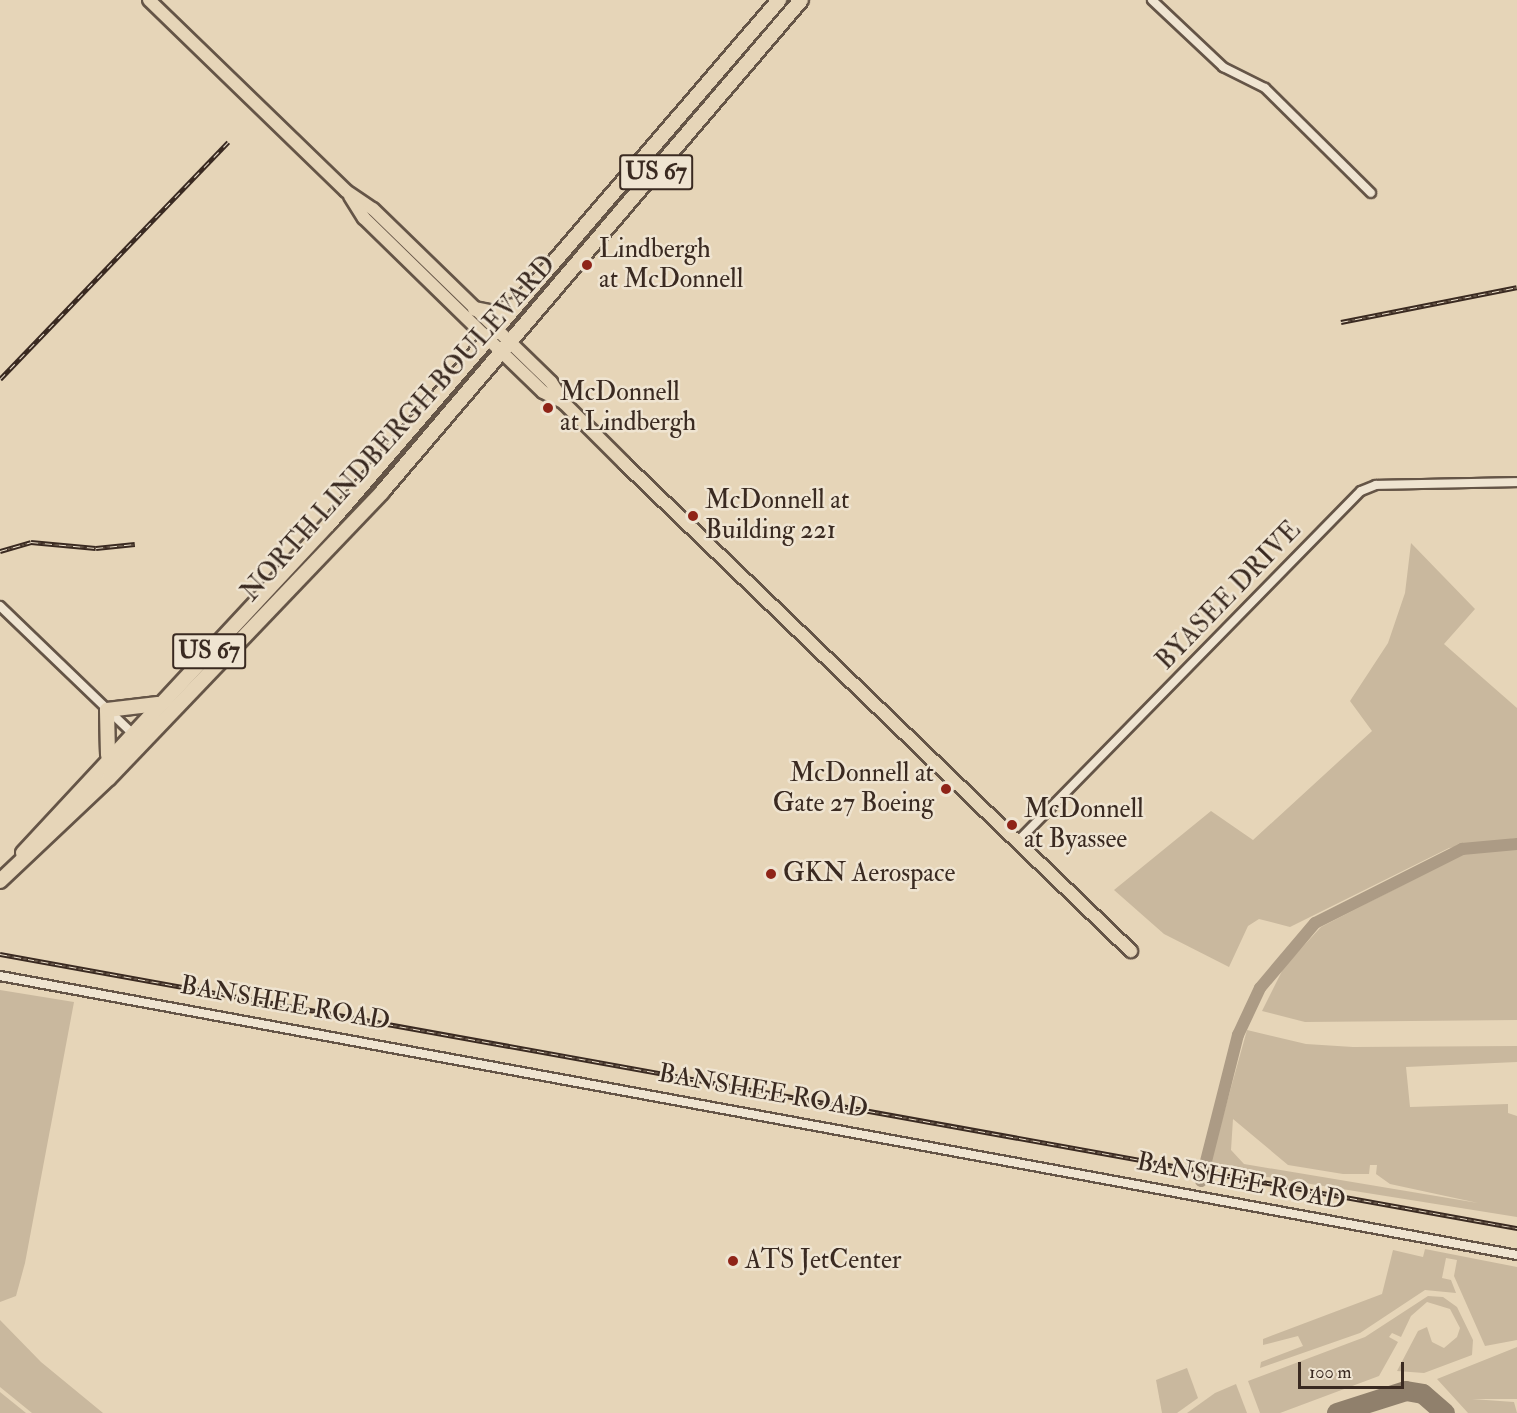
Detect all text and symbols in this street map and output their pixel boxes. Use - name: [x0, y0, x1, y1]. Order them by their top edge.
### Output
- road number: US 67: [618, 151, 694, 193]
- place label: Lindbergh at McDonnell: [599, 234, 743, 296]
- street label: NORTH LINDBERGH BOULEVARD: [235, 250, 563, 608]
- marker: Lindbergh at McDonnell: [580, 258, 594, 272]
- place label: McDonnell at Lindbergh: [560, 377, 696, 438]
- marker: McDonnell at Lindbergh: [541, 401, 555, 415]
- place label: McDonnell at Building 221: [705, 485, 849, 546]
- marker: McDonnell at Building 221: [686, 509, 700, 523]
- street label: BYASEE DRIVE: [1150, 515, 1308, 677]
- road number: US 67: [172, 630, 246, 672]
- place label: McDonnell at Gate 27 Boeing: [773, 758, 934, 820]
- marker: McDonnell at Gate 27 Boeing: [939, 782, 953, 796]
- place label: McDonnell at Byassee: [1024, 794, 1144, 856]
- marker: McDonnell at Byassee: [1005, 818, 1019, 832]
- place label: GKN Aerospace: [783, 858, 955, 890]
- marker: GKN Aerospace: [764, 867, 778, 881]
- street label: BANSHEE ROAD: [178, 970, 392, 1038]
- street label: BANSHEE ROAD: [656, 1058, 870, 1126]
- street label: BANSHEE ROAD: [1134, 1146, 1348, 1218]
- place label: ATS JetCenter: [745, 1245, 901, 1277]
- marker: ATS JetCenter: [726, 1254, 740, 1268]
- scale bar: [1301, 1350, 1408, 1388]
- text: 100 m: [1309, 1361, 1352, 1384]

